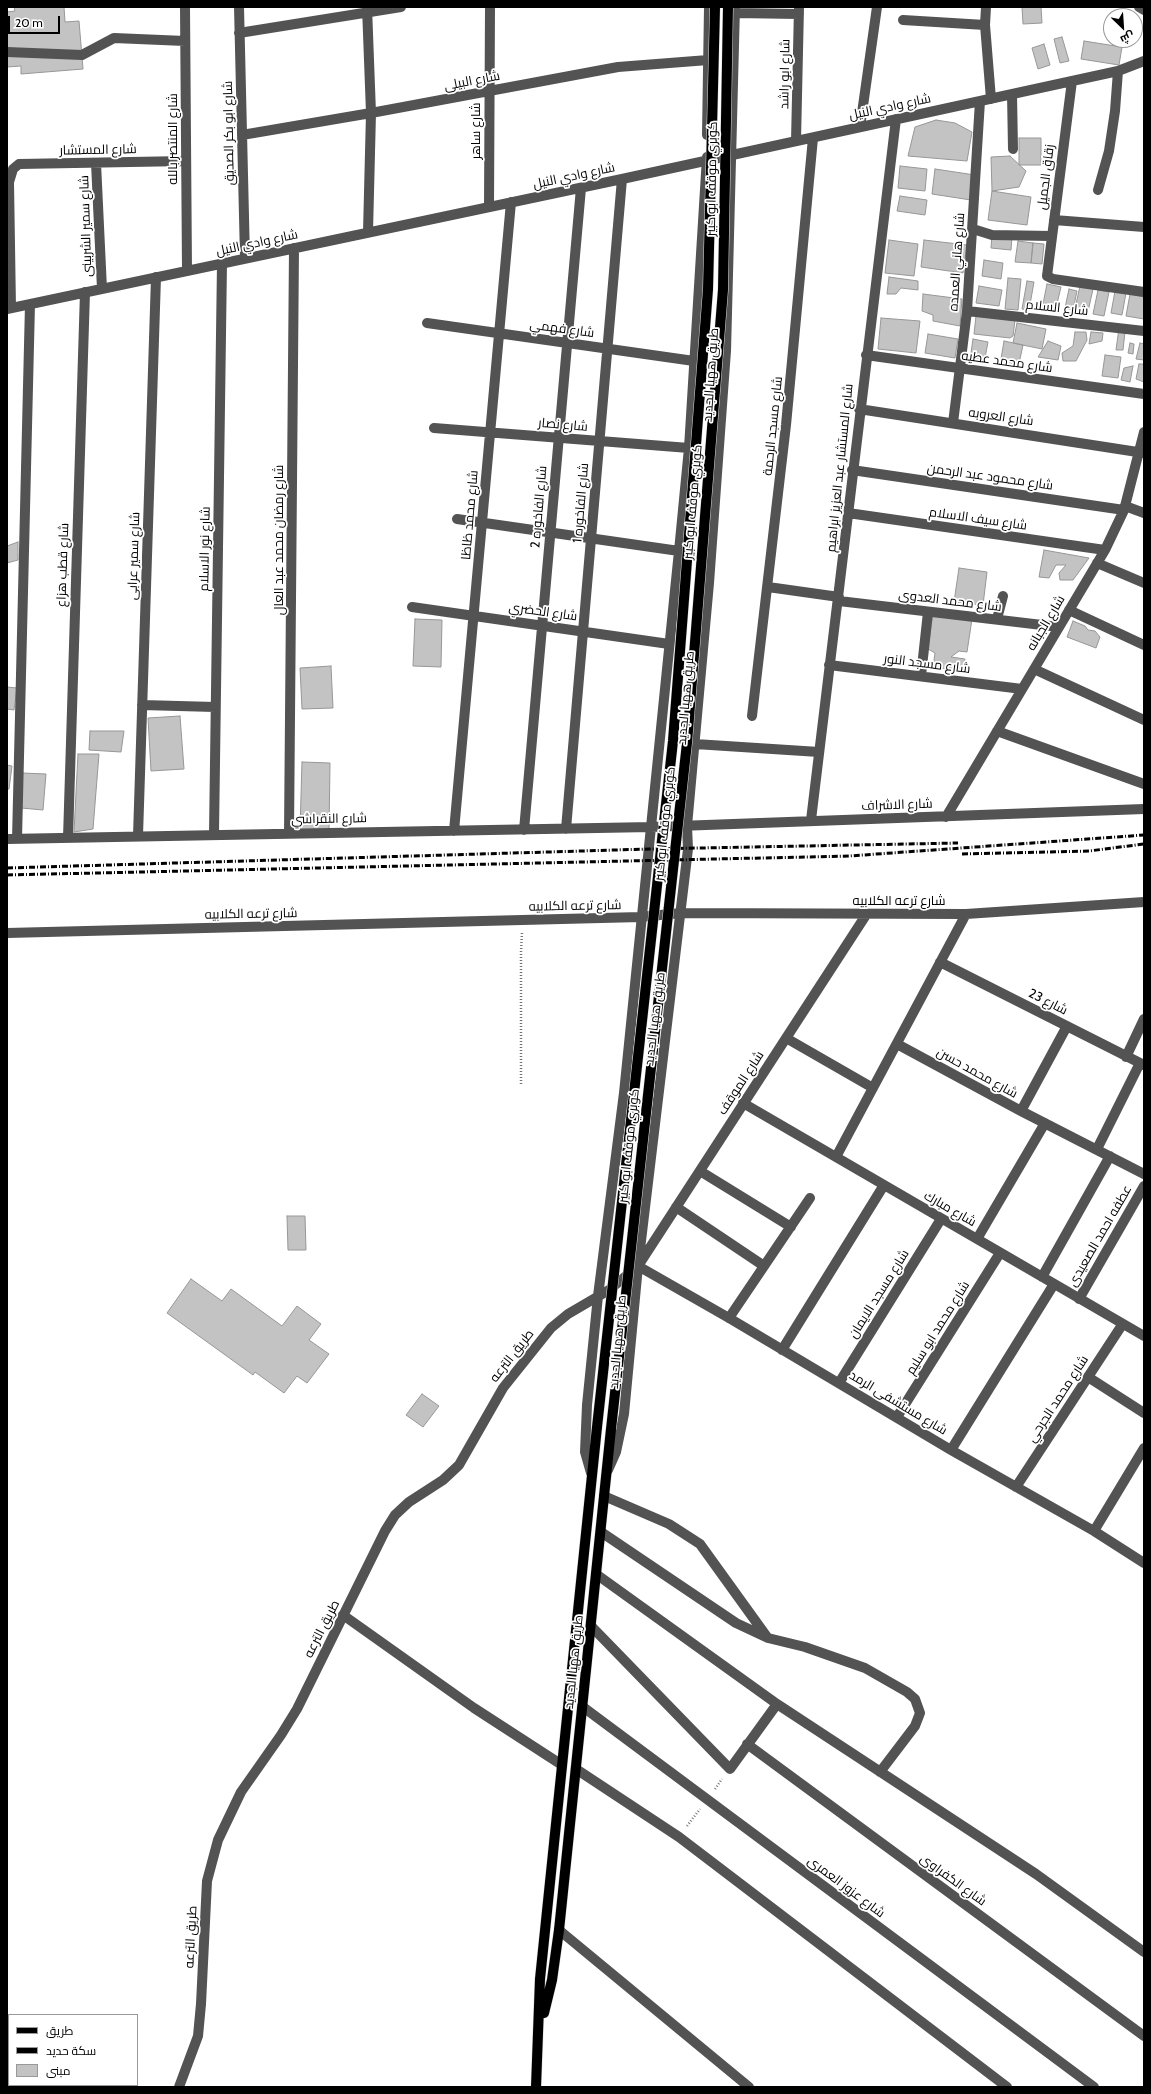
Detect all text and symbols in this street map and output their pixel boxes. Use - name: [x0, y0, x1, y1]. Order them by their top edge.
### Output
- scale bar: [10, 8, 62, 34]
- north arrow: [1103, 8, 1143, 48]
- text: 20 m: [15, 15, 43, 30]
- text: ش: [1118, 29, 1137, 47]
- street label: شارع ابو راشد: [777, 39, 793, 109]
- street label: شارع البيلى: [443, 68, 501, 94]
- street label: شارع ابو بكر الصديق: [220, 81, 238, 185]
- street label: شارع وادي النيل: [848, 91, 932, 123]
- street label: شارع المنتصر بالله: [165, 93, 181, 185]
- street label: شارع ساهر: [468, 103, 484, 159]
- street label: كوبري موقف ابو كبير: [703, 121, 721, 237]
- street label: شارع المستشار: [59, 142, 137, 158]
- street label: زقاق الجميل: [1034, 143, 1058, 211]
- street label: شارع وادي النيل: [532, 160, 616, 192]
- street label: شارع سمير الشربينى: [76, 175, 96, 277]
- street label: شارع هاني العمده: [946, 212, 968, 312]
- street label: شارع وادي النيل: [215, 227, 299, 259]
- street label: شارع السلام: [1025, 297, 1089, 319]
- street label: شارع فهمي: [529, 317, 595, 341]
- street label: طريق ههيا الجديد: [700, 327, 722, 423]
- street label: شارع محمد عطيه: [961, 348, 1053, 376]
- street label: شارع مسجد الرحمة: [760, 376, 786, 476]
- street label: شارع المستشار عبد العزيز ابراهيم: [823, 383, 857, 553]
- street label: شارع العروبه: [968, 405, 1034, 429]
- street label: شارع نصار: [537, 415, 589, 435]
- street label: كوبري موقف ابو كبير: [680, 444, 706, 560]
- street label: شارع محمود عبد الرحمن: [926, 460, 1054, 494]
- street label: شارع الفاخوره 1: [570, 462, 592, 544]
- street label: شارع رمضان محمد عبد العال: [271, 465, 287, 615]
- street label: شارع الفاخوره 2: [528, 465, 550, 549]
- street label: شارع محمد ظاظا: [458, 470, 482, 560]
- street label: شارع سيف الاسلام: [928, 504, 1028, 534]
- street label: شارع نور الاسلام: [196, 506, 214, 592]
- street label: شارع سمير عرابى: [125, 512, 143, 600]
- street label: شارع قطب هزاع: [54, 523, 72, 607]
- street label: شارع محمد العدوى: [897, 587, 1003, 615]
- street label: شارع الجبانه: [1023, 593, 1069, 653]
- street label: شارع الحضري: [508, 599, 578, 625]
- street label: طريق ههيا الجديد: [674, 650, 698, 746]
- street label: شارع مسجد النور: [883, 651, 971, 677]
- street label: كوبري موقف ابو كبير: [651, 766, 679, 882]
- street label: شارع الاشراف: [861, 796, 933, 814]
- street label: شارع النقراشي: [291, 811, 367, 827]
- street label: شارع ترعه الكلابيه: [853, 893, 945, 909]
- street label: شارع ترعه الكلابيه: [528, 897, 622, 915]
- street label: شارع ترعه الكلابيه: [204, 905, 298, 923]
- street label: طريق ههيا الجديد: [642, 971, 668, 1067]
- street label: شارع 23: [1026, 986, 1070, 1018]
- street label: شارع محمد حسن: [934, 1044, 1020, 1102]
- street label: شارع الموقف: [715, 1048, 767, 1118]
- street label: كوبري موقف ابو كبير: [615, 1088, 643, 1204]
- street label: عطفه احمد الصعيدى: [1065, 1183, 1135, 1289]
- street label: شارع مبارك: [921, 1188, 979, 1230]
- street label: شارع مسجد الايمان: [845, 1247, 913, 1341]
- street label: شارع محمد ابو سليم: [903, 1278, 973, 1378]
- street label: طريق ههيا الجديد: [606, 1294, 630, 1390]
- street label: طريق الترعه: [487, 1327, 537, 1385]
- street label: شارع محمد الجرحي: [1024, 1353, 1092, 1445]
- street label: شارع مستشفى الرمد: [846, 1368, 950, 1438]
- street label: طريق الترعه: [301, 1598, 343, 1660]
- street label: طريق ههيا الجديد: [561, 1614, 587, 1710]
- street label: شارع الكفراوى: [917, 1851, 989, 1909]
- street label: شارع عزوز العمرى: [804, 1853, 888, 1921]
- street label: طريق الترعه: [182, 1905, 200, 1969]
- legend: [8, 2014, 138, 2086]
- text: طريق: [46, 2023, 73, 2038]
- text: سكة حديد: [46, 2043, 96, 2058]
- text: مبنى: [46, 2063, 71, 2078]

